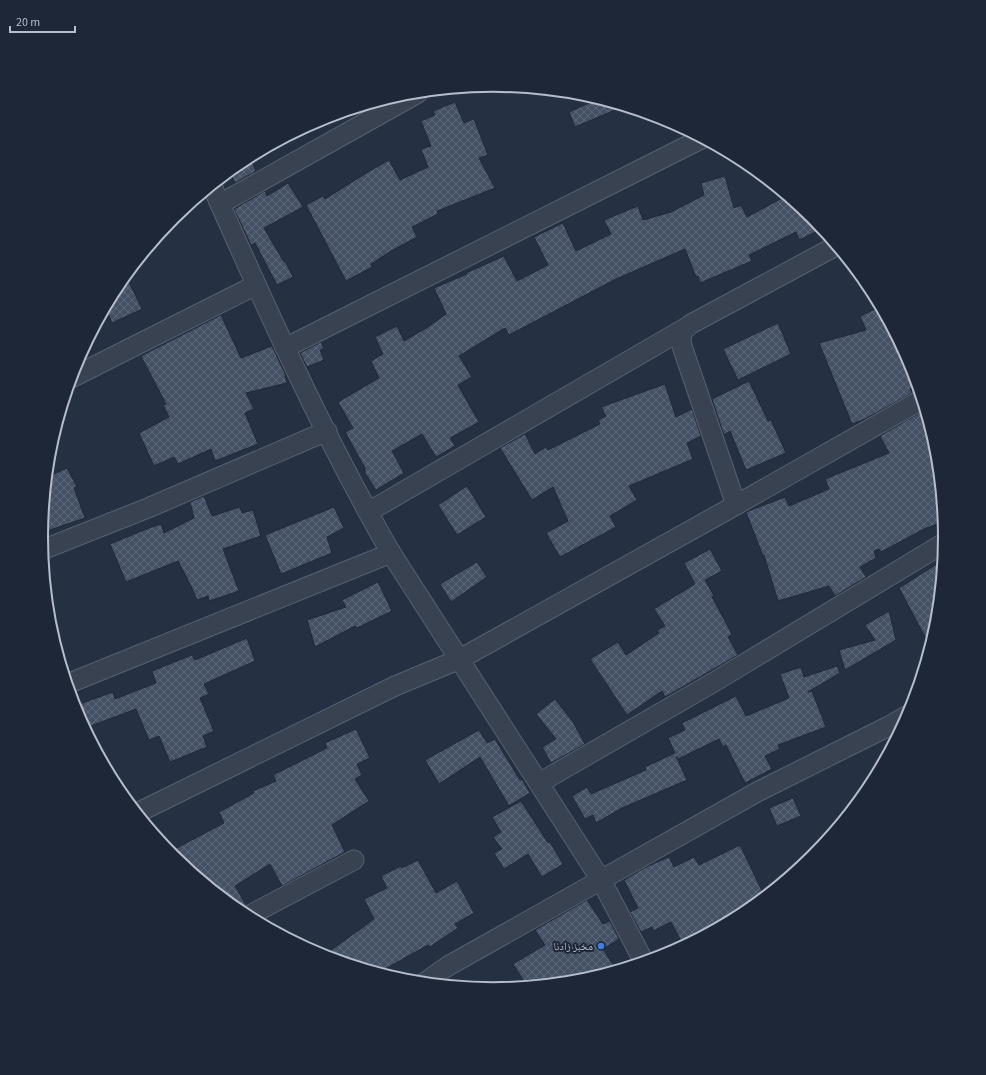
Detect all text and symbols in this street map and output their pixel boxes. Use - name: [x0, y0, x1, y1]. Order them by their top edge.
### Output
- scale bar: [10, 8, 75, 34]
- text: 20 m: [16, 14, 40, 31]
- place label: مخبز زادنا: [554, 939, 593, 954]
- marker: مخبز زادنا: [596, 941, 606, 951]

